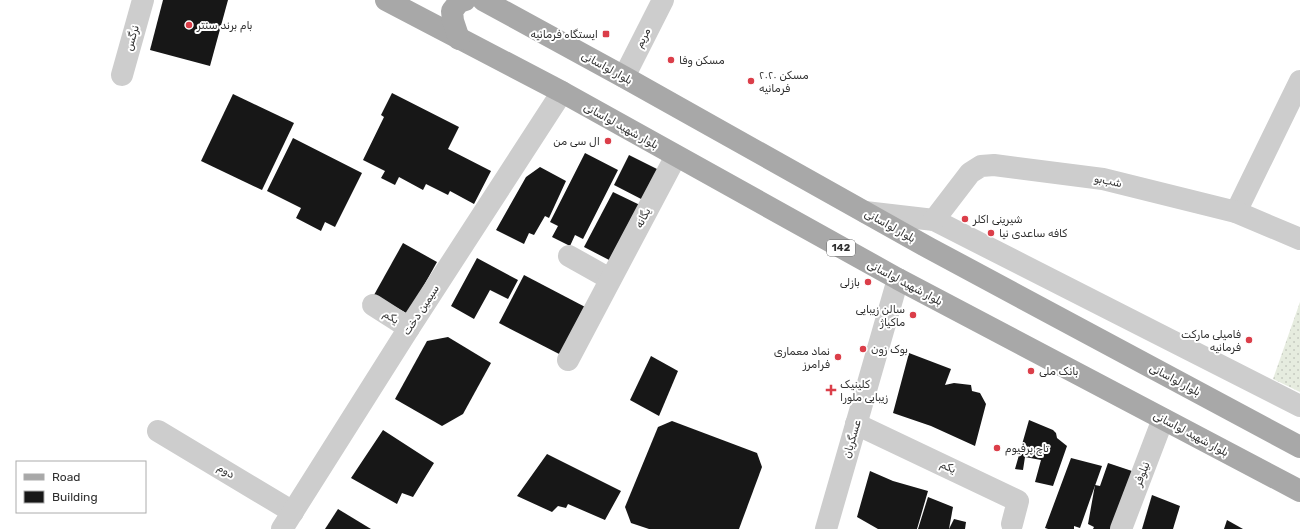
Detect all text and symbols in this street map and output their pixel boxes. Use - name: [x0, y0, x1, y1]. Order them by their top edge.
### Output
- place label: بام برند سنتر: [196, 19, 253, 33]
- marker: بام برند سنتر: [184, 20, 194, 30]
- street label: نرگس: [122, 24, 142, 52]
- street label: مریم: [633, 26, 654, 51]
- place label: ایستگاه فرمانیه: [530, 28, 598, 41]
- marker: ایستگاه فرمانیه: [601, 29, 611, 39]
- street label: بلوار لواسانی: [579, 49, 635, 88]
- place label: مسکن وفا: [679, 54, 725, 68]
- marker: مسکن وفا: [666, 55, 676, 65]
- place label: مسکن ۲۰۲۰ فرمانیه: [759, 69, 809, 95]
- marker: مسکن ۲۰۲۰ فرمانیه: [746, 76, 756, 86]
- street label: بلوار شهید لواسانی: [581, 100, 661, 153]
- place label: ال سی من: [553, 135, 600, 148]
- marker: ال سی من: [603, 136, 613, 146]
- street label: شب‌بو: [1093, 172, 1123, 191]
- street label: یگانه: [632, 206, 654, 230]
- street label: بلوار لواسانی: [862, 207, 918, 246]
- place label: شیرینی اکلر: [972, 213, 1023, 226]
- marker: شیرینی اکلر: [960, 214, 970, 224]
- place label: کافه ساعدی نیا: [999, 227, 1067, 240]
- marker: کافه ساعدی نیا: [986, 228, 996, 238]
- road number: 142: [827, 240, 855, 256]
- street label: بلوار شهید لواسانی: [865, 258, 945, 309]
- place label: بازلی: [840, 276, 860, 289]
- marker: بازلی: [863, 277, 873, 287]
- street label: سیمین دخت: [400, 282, 442, 338]
- place label: سالن زیبایی ماکیاژ: [856, 303, 905, 329]
- street label: یکم: [380, 307, 401, 328]
- marker: سالن زیبایی ماکیاژ: [908, 310, 918, 320]
- place label: فامیلی مارکت فرمانیه: [1181, 328, 1241, 354]
- marker: فامیلی مارکت فرمانیه: [1244, 335, 1254, 345]
- place label: بوک زون: [871, 343, 908, 357]
- marker: بوک زون: [858, 344, 868, 354]
- place label: نماد معماری فرامرز: [774, 345, 830, 371]
- marker: نماد معماری فرامرز: [833, 352, 843, 362]
- street label: بلوار لواسانی: [1147, 361, 1203, 400]
- place label: بانک ملی: [1039, 365, 1079, 378]
- marker: بانک ملی: [1026, 366, 1036, 376]
- place label: کلینیک زیبایی ملورا: [840, 378, 888, 405]
- marker: کلینیک زیبایی ملورا: [825, 384, 837, 396]
- street label: بلوار شهید لواسانی: [1151, 409, 1231, 460]
- street label: عسگریان: [840, 418, 864, 460]
- place label: تاچ پرفيوم: [1005, 442, 1049, 457]
- marker: تاچ پرفيوم: [992, 443, 1002, 453]
- street label: یکم: [938, 458, 958, 477]
- street label: نیلوفر: [1131, 460, 1154, 489]
- legend: [16, 461, 146, 513]
- street label: دوم: [214, 461, 237, 482]
- text: Road: [52, 470, 80, 484]
- text: Building: [52, 490, 98, 504]

